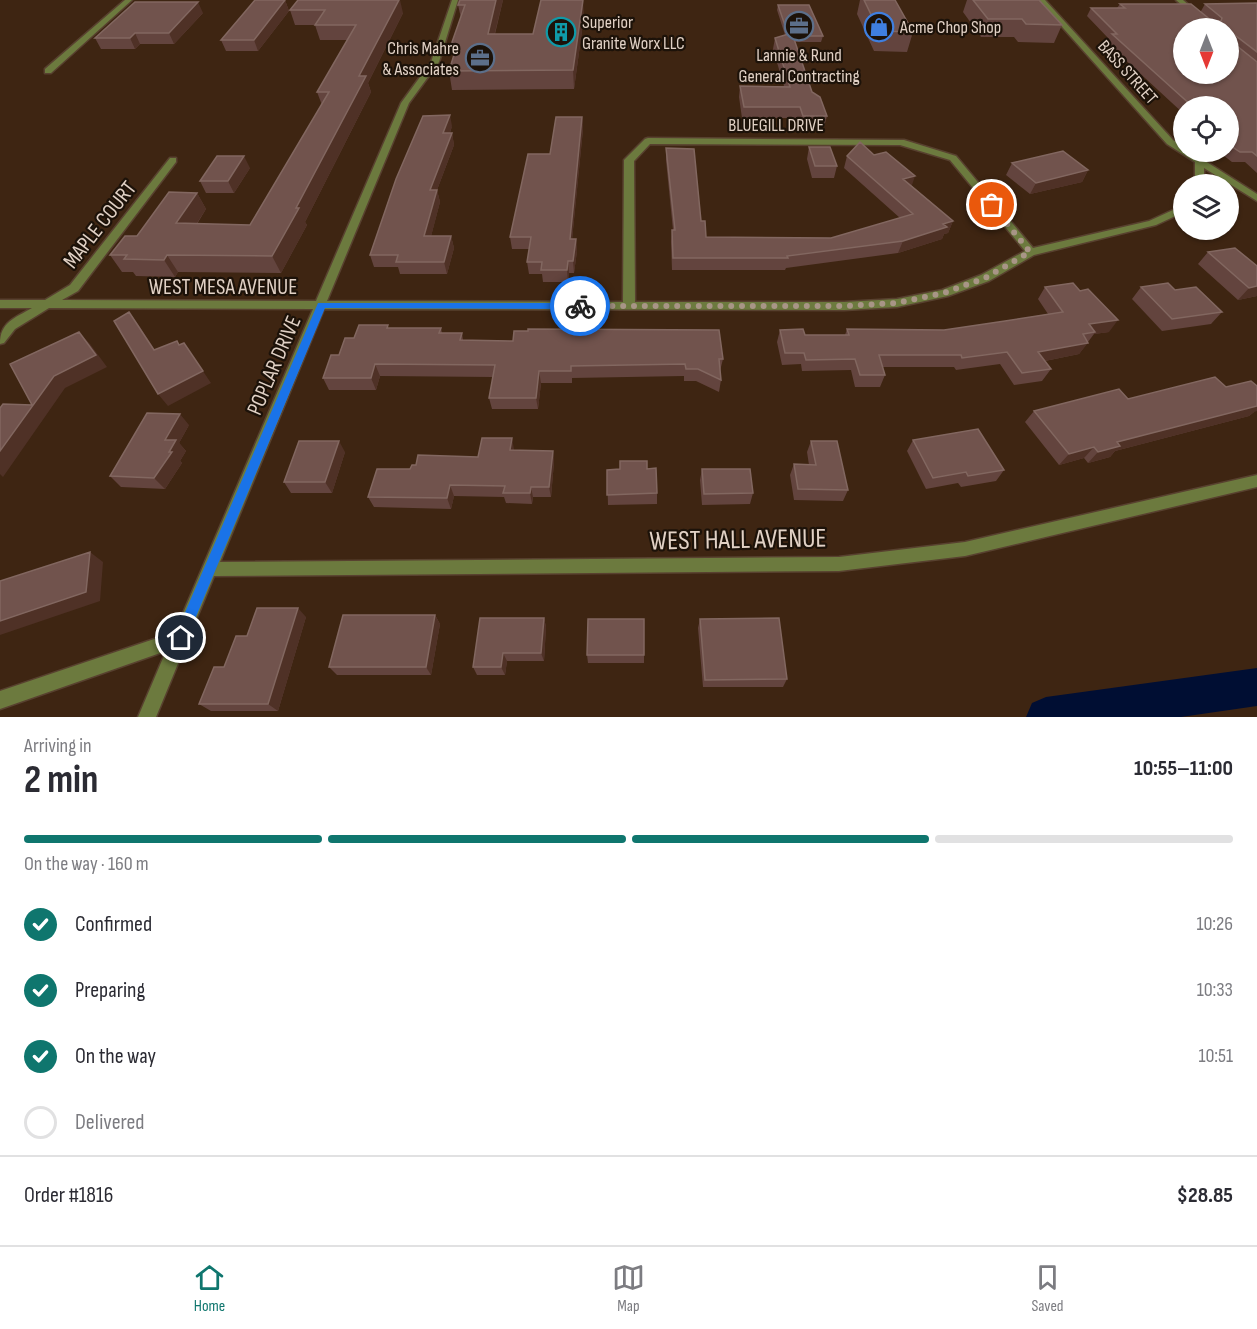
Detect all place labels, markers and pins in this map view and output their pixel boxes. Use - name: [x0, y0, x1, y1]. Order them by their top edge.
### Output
- office icon: Lannie & Rund General Contracting: [783, 10, 815, 42]
- shop icon: Acme Chop Shop: [863, 11, 895, 43]
- place label: Superior Granite Worx LLC: [582, 12, 685, 54]
- building icon: Superior Granite Worx LLC: [545, 16, 577, 48]
- place label: Acme Chop Shop: [899, 17, 1001, 38]
- place label: Chris Mahre & Associates: [383, 38, 459, 80]
- office icon: Chris Mahre & Associates: [464, 42, 496, 74]
- place label: Lannie & Rund General Contracting: [738, 45, 860, 87]
- pin: [966, 179, 1017, 230]
- pin: [155, 612, 206, 663]

